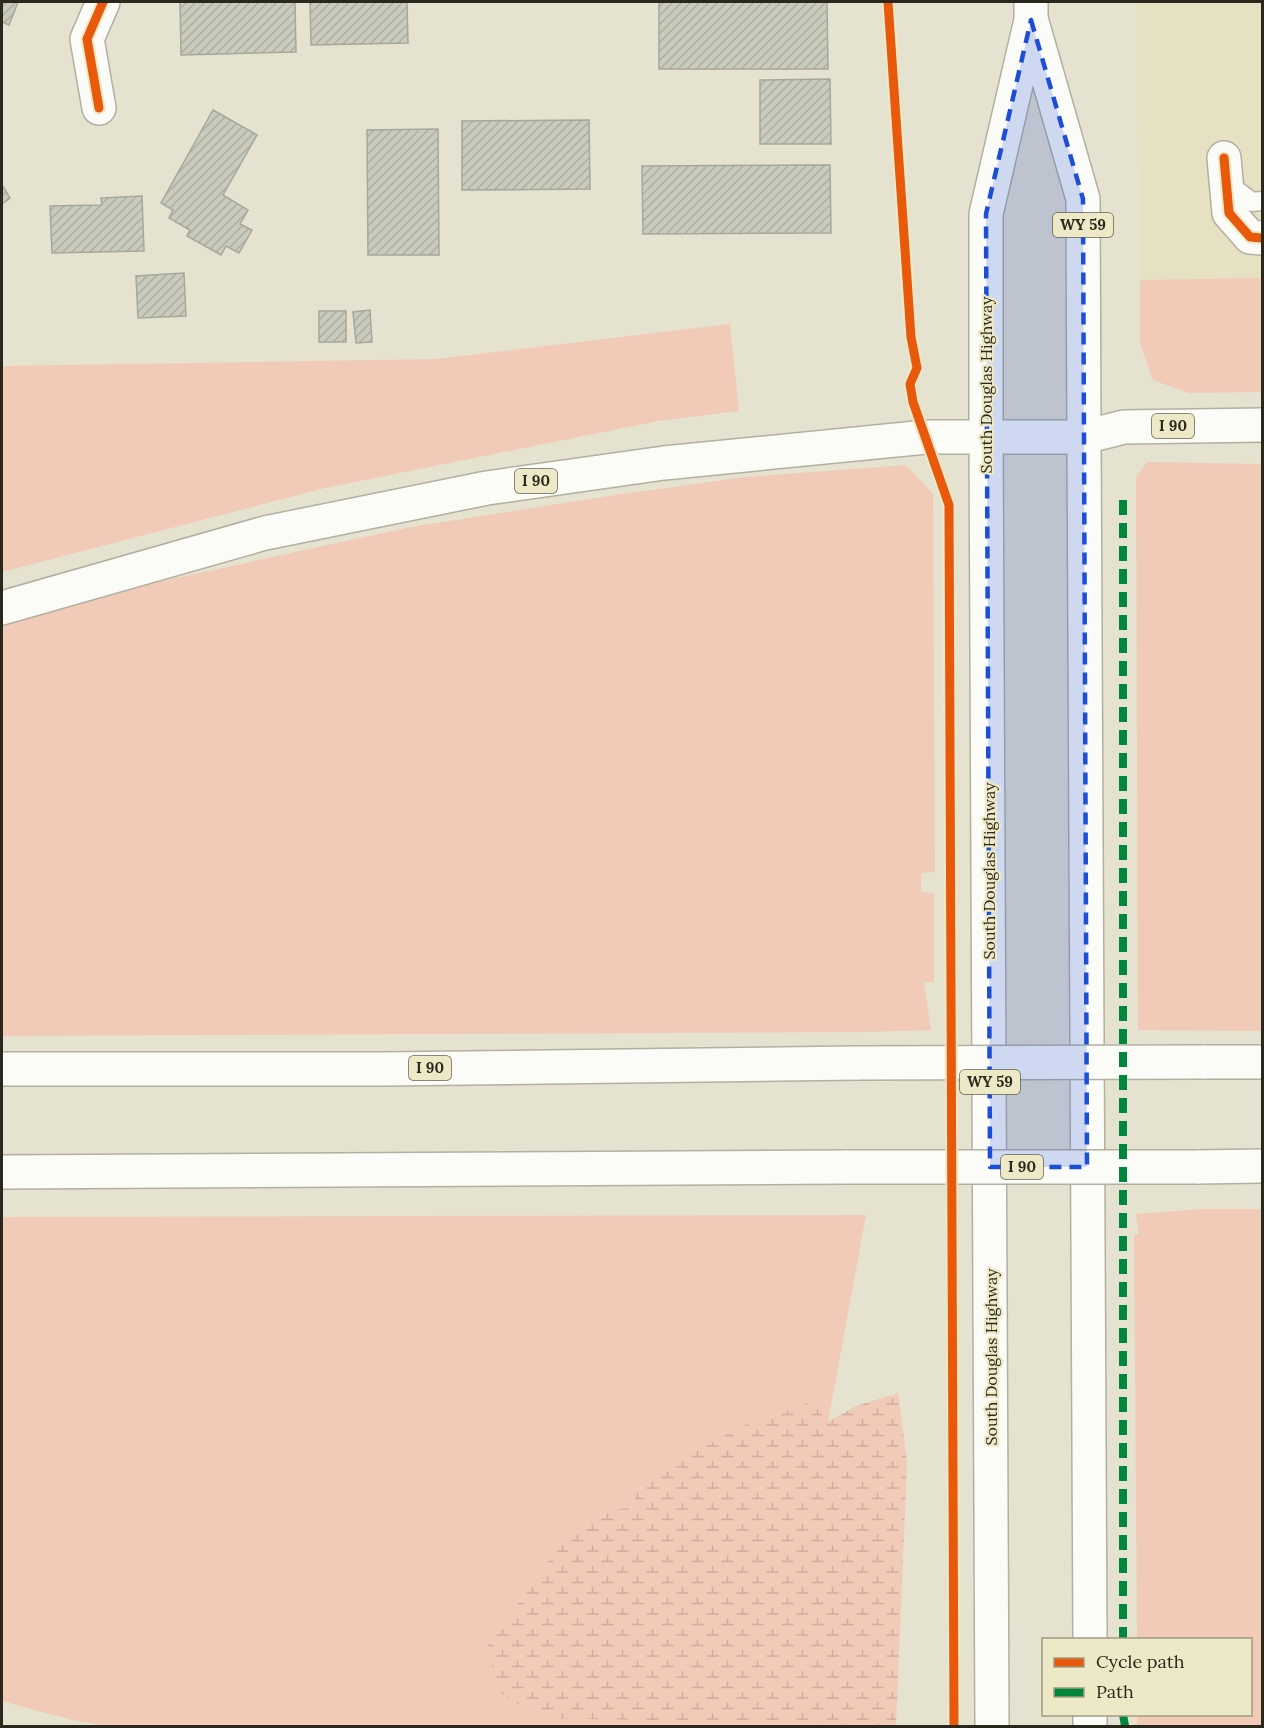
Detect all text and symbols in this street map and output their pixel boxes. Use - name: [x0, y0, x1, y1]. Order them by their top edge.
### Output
- road number: WY 59: [1053, 213, 1113, 237]
- street label: South Douglas Highway: [976, 296, 996, 474]
- road number: I 90: [1152, 414, 1194, 438]
- road number: I 90: [515, 469, 557, 493]
- street label: South Douglas Highway: [979, 782, 999, 960]
- road number: I 90: [409, 1056, 451, 1080]
- road number: WY 59: [960, 1070, 1020, 1094]
- road number: I 90: [1001, 1155, 1043, 1179]
- street label: South Douglas Highway: [981, 1268, 1001, 1446]
- legend: [1042, 1638, 1252, 1716]
- text: Cycle path: [1096, 1650, 1185, 1673]
- text: Path: [1096, 1680, 1134, 1703]

